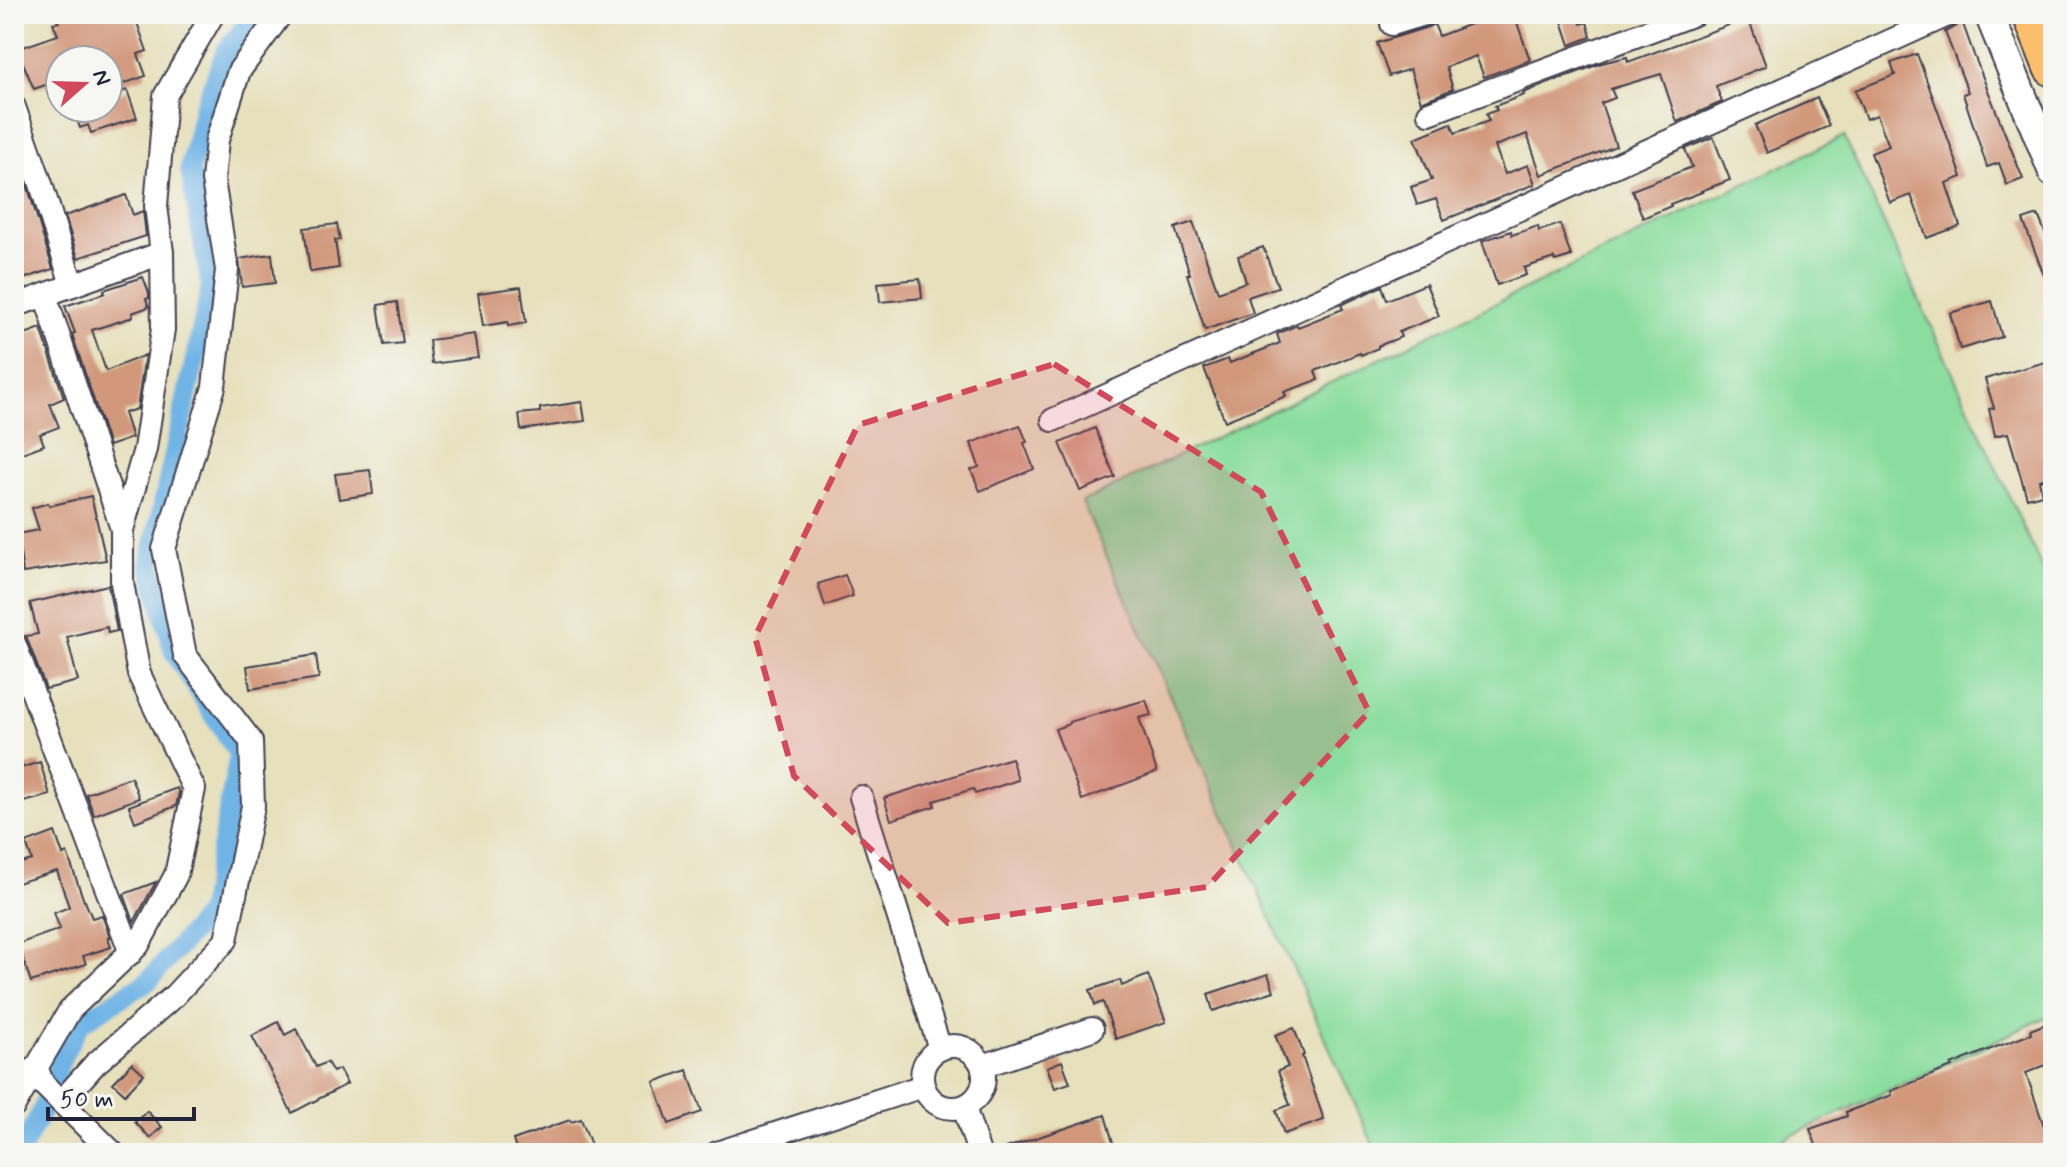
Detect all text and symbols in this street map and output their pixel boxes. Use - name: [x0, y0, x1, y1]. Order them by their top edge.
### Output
- north arrow: [44, 44, 124, 124]
- text: N: [85, 66, 117, 90]
- scale bar: [48, 1071, 194, 1121]
- text: 50 m: [60, 1085, 114, 1116]

